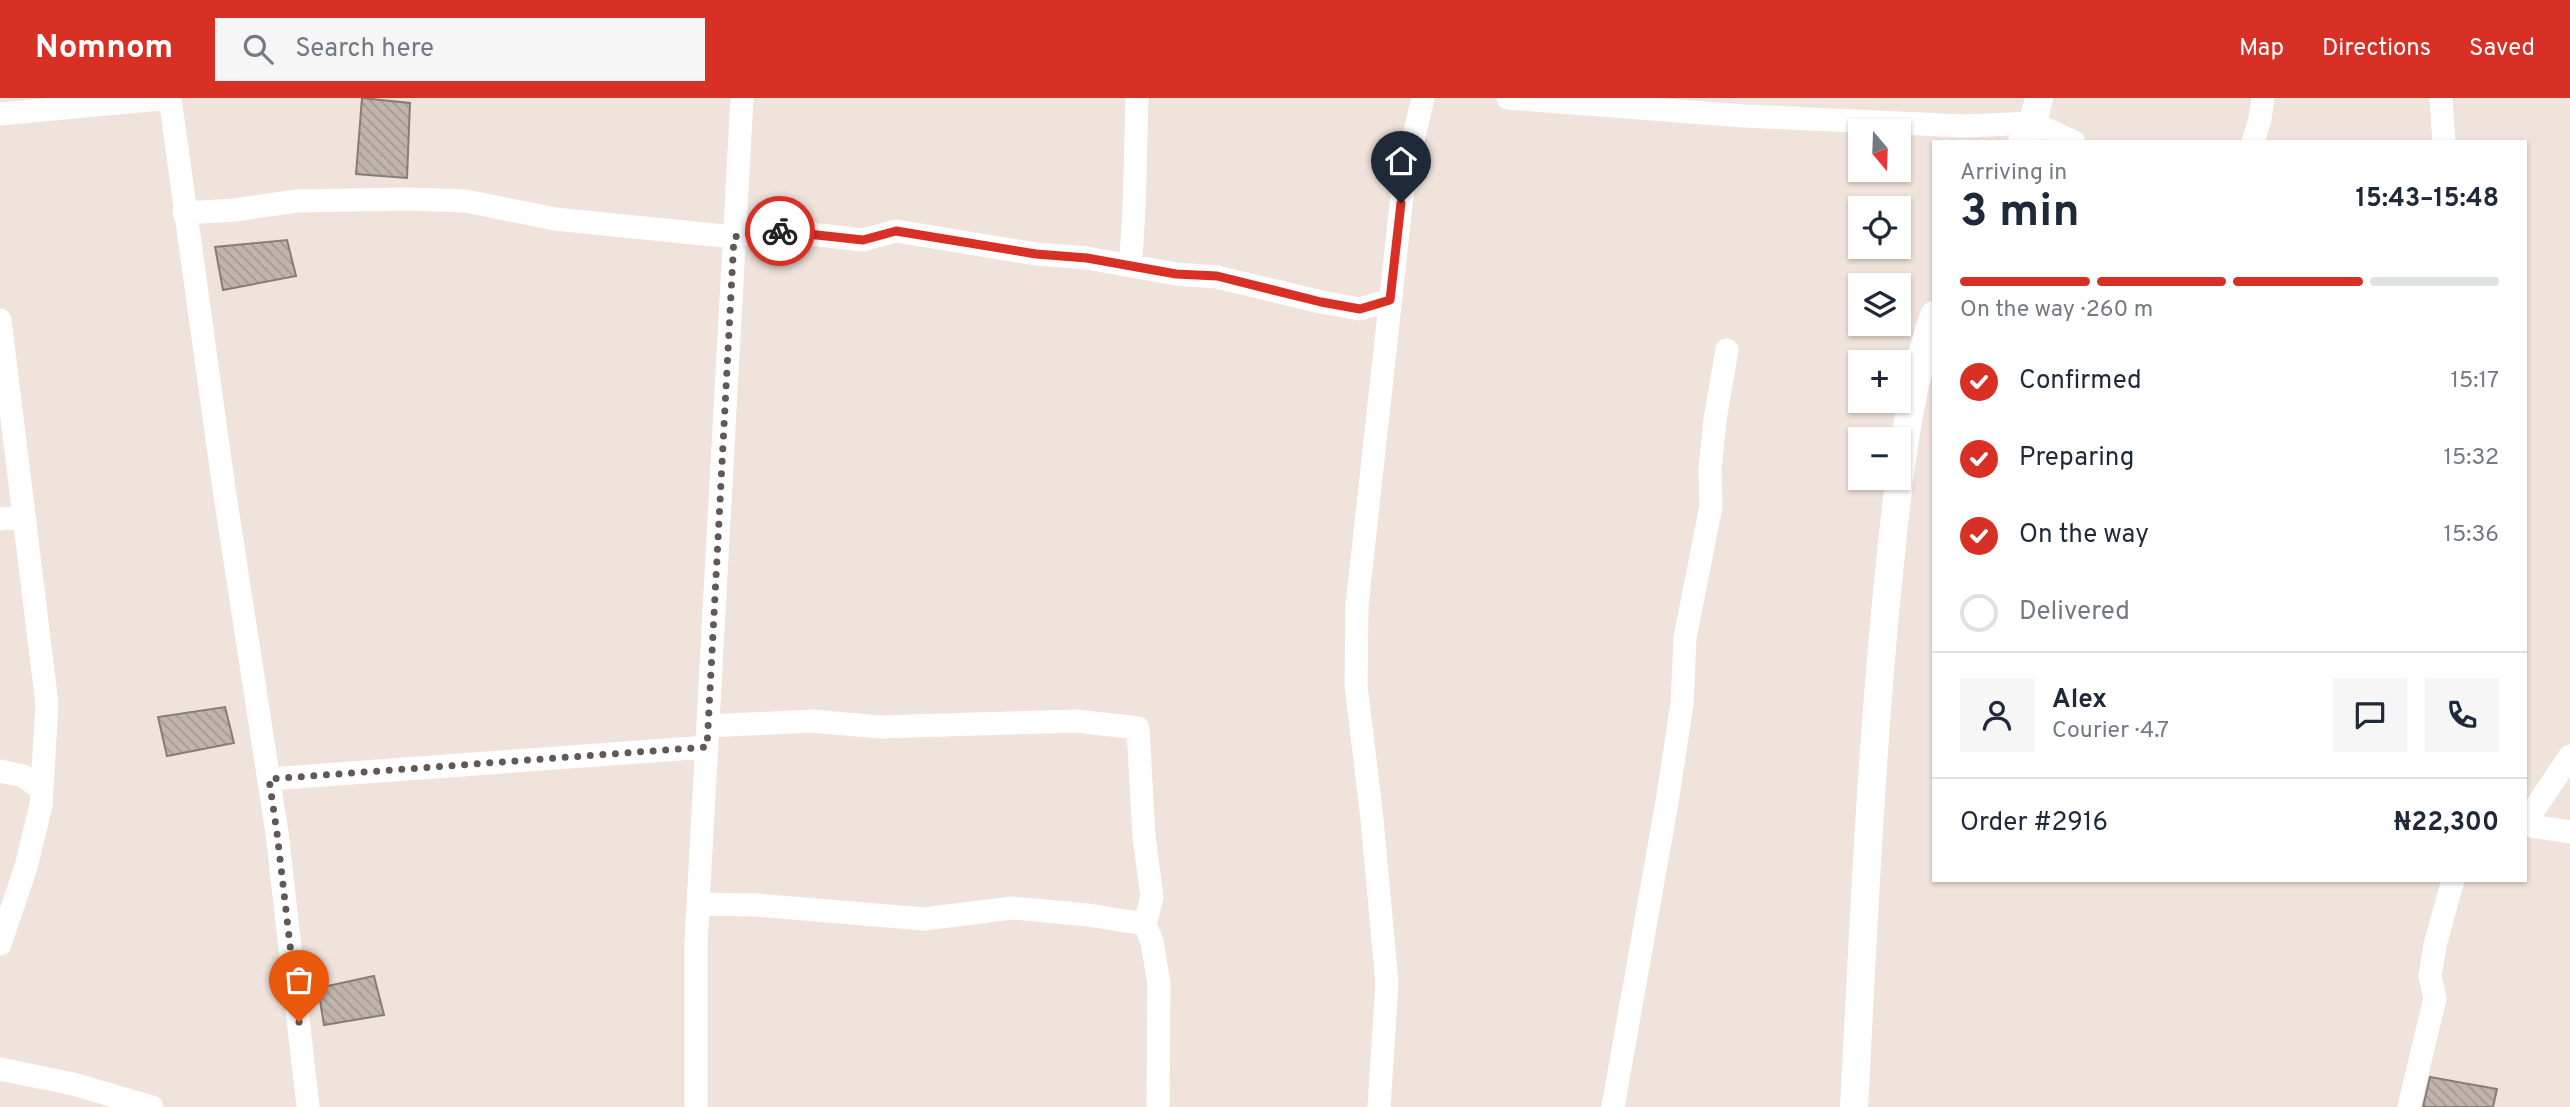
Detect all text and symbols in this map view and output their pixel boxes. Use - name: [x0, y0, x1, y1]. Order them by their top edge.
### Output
- search box: [215, 18, 705, 81]
- text: Nomnom: [35, 28, 173, 70]
- icon: search: [239, 30, 277, 68]
- text: Search here: [295, 33, 434, 66]
- text: Map: [2239, 34, 2284, 64]
- text: Directions: [2322, 34, 2431, 64]
- text: Saved: [2469, 34, 2535, 64]
- north arrow: [1848, 119, 1911, 182]
- map controls: [1848, 119, 1911, 490]
- pin: [1371, 131, 1431, 203]
- icon: home: [1382, 142, 1420, 180]
- text: Arriving in: [1960, 159, 2067, 188]
- text: 15:43–15:48: [2356, 183, 2499, 216]
- text: 3 min: [1960, 184, 2080, 243]
- courier: [745, 196, 815, 266]
- button: locate: [1848, 196, 1911, 259]
- icon: bike: [761, 212, 799, 250]
- button: layers: [1848, 273, 1911, 336]
- text: On the way · 260 m: [1960, 296, 2153, 325]
- button: +: [1848, 350, 1911, 413]
- icon: check: [1960, 363, 1998, 401]
- text: Confirmed: [2019, 365, 2142, 398]
- text: 15:17: [2450, 367, 2499, 396]
- button: −: [1848, 427, 1911, 490]
- icon: check: [1960, 440, 1998, 478]
- text: Preparing: [2019, 442, 2134, 475]
- text: 15:32: [2444, 444, 2499, 473]
- icon: check: [1960, 517, 1998, 555]
- text: On the way: [2019, 519, 2149, 552]
- text: 15:36: [2443, 521, 2499, 550]
- text: Delivered: [2019, 596, 2130, 629]
- button: person: [1960, 678, 2034, 752]
- button: chat: [2333, 678, 2407, 752]
- button: phone: [2425, 678, 2499, 752]
- text: Alex: [2052, 684, 2107, 717]
- text: Courier · 4.7: [2052, 717, 2169, 746]
- text: Order #2916: [1960, 807, 2108, 840]
- text: ₦22,300: [2394, 807, 2499, 840]
- pin: [269, 950, 329, 1022]
- icon: bag: [280, 961, 318, 999]

